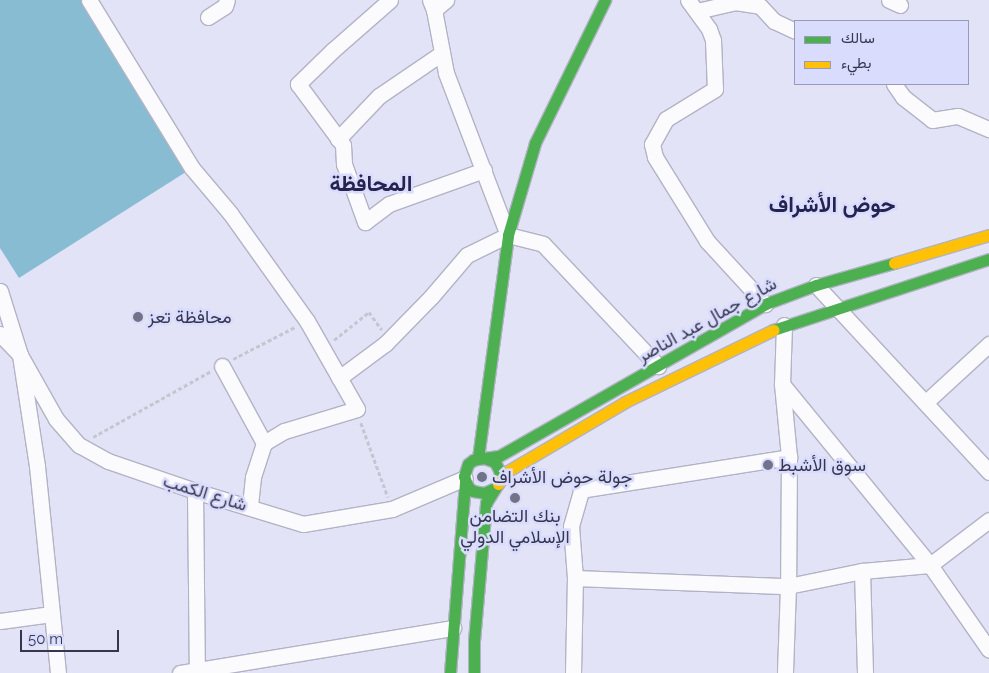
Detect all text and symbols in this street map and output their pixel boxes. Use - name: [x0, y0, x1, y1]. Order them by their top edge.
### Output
- legend: [794, 20, 969, 85]
- text: سالك: [841, 29, 875, 47]
- text: بطيء: [841, 54, 871, 72]
- district label: المحافظة: [330, 171, 412, 197]
- district label: حوض الأشراف: [769, 192, 895, 218]
- street label: شارع جمال عبد الناصر: [634, 273, 780, 367]
- place label: محافظة تعز: [148, 306, 232, 328]
- marker: محافظة تعز: [132, 311, 144, 323]
- place label: سوق الأشبط: [778, 454, 866, 476]
- marker: سوق الأشبط: [762, 459, 774, 471]
- place label: جولة حوض الأشراف: [492, 466, 632, 488]
- street label: شارع الكمب: [161, 470, 249, 516]
- marker: جولة حوض الأشراف: [476, 471, 488, 483]
- marker: بنك التضامن الإسلامي الدولي: [509, 492, 521, 504]
- place label: بنك التضامن الإسلامي الدولي: [460, 506, 570, 548]
- scale bar: [22, 620, 121, 652]
- text: 50 m: [28, 630, 63, 648]

